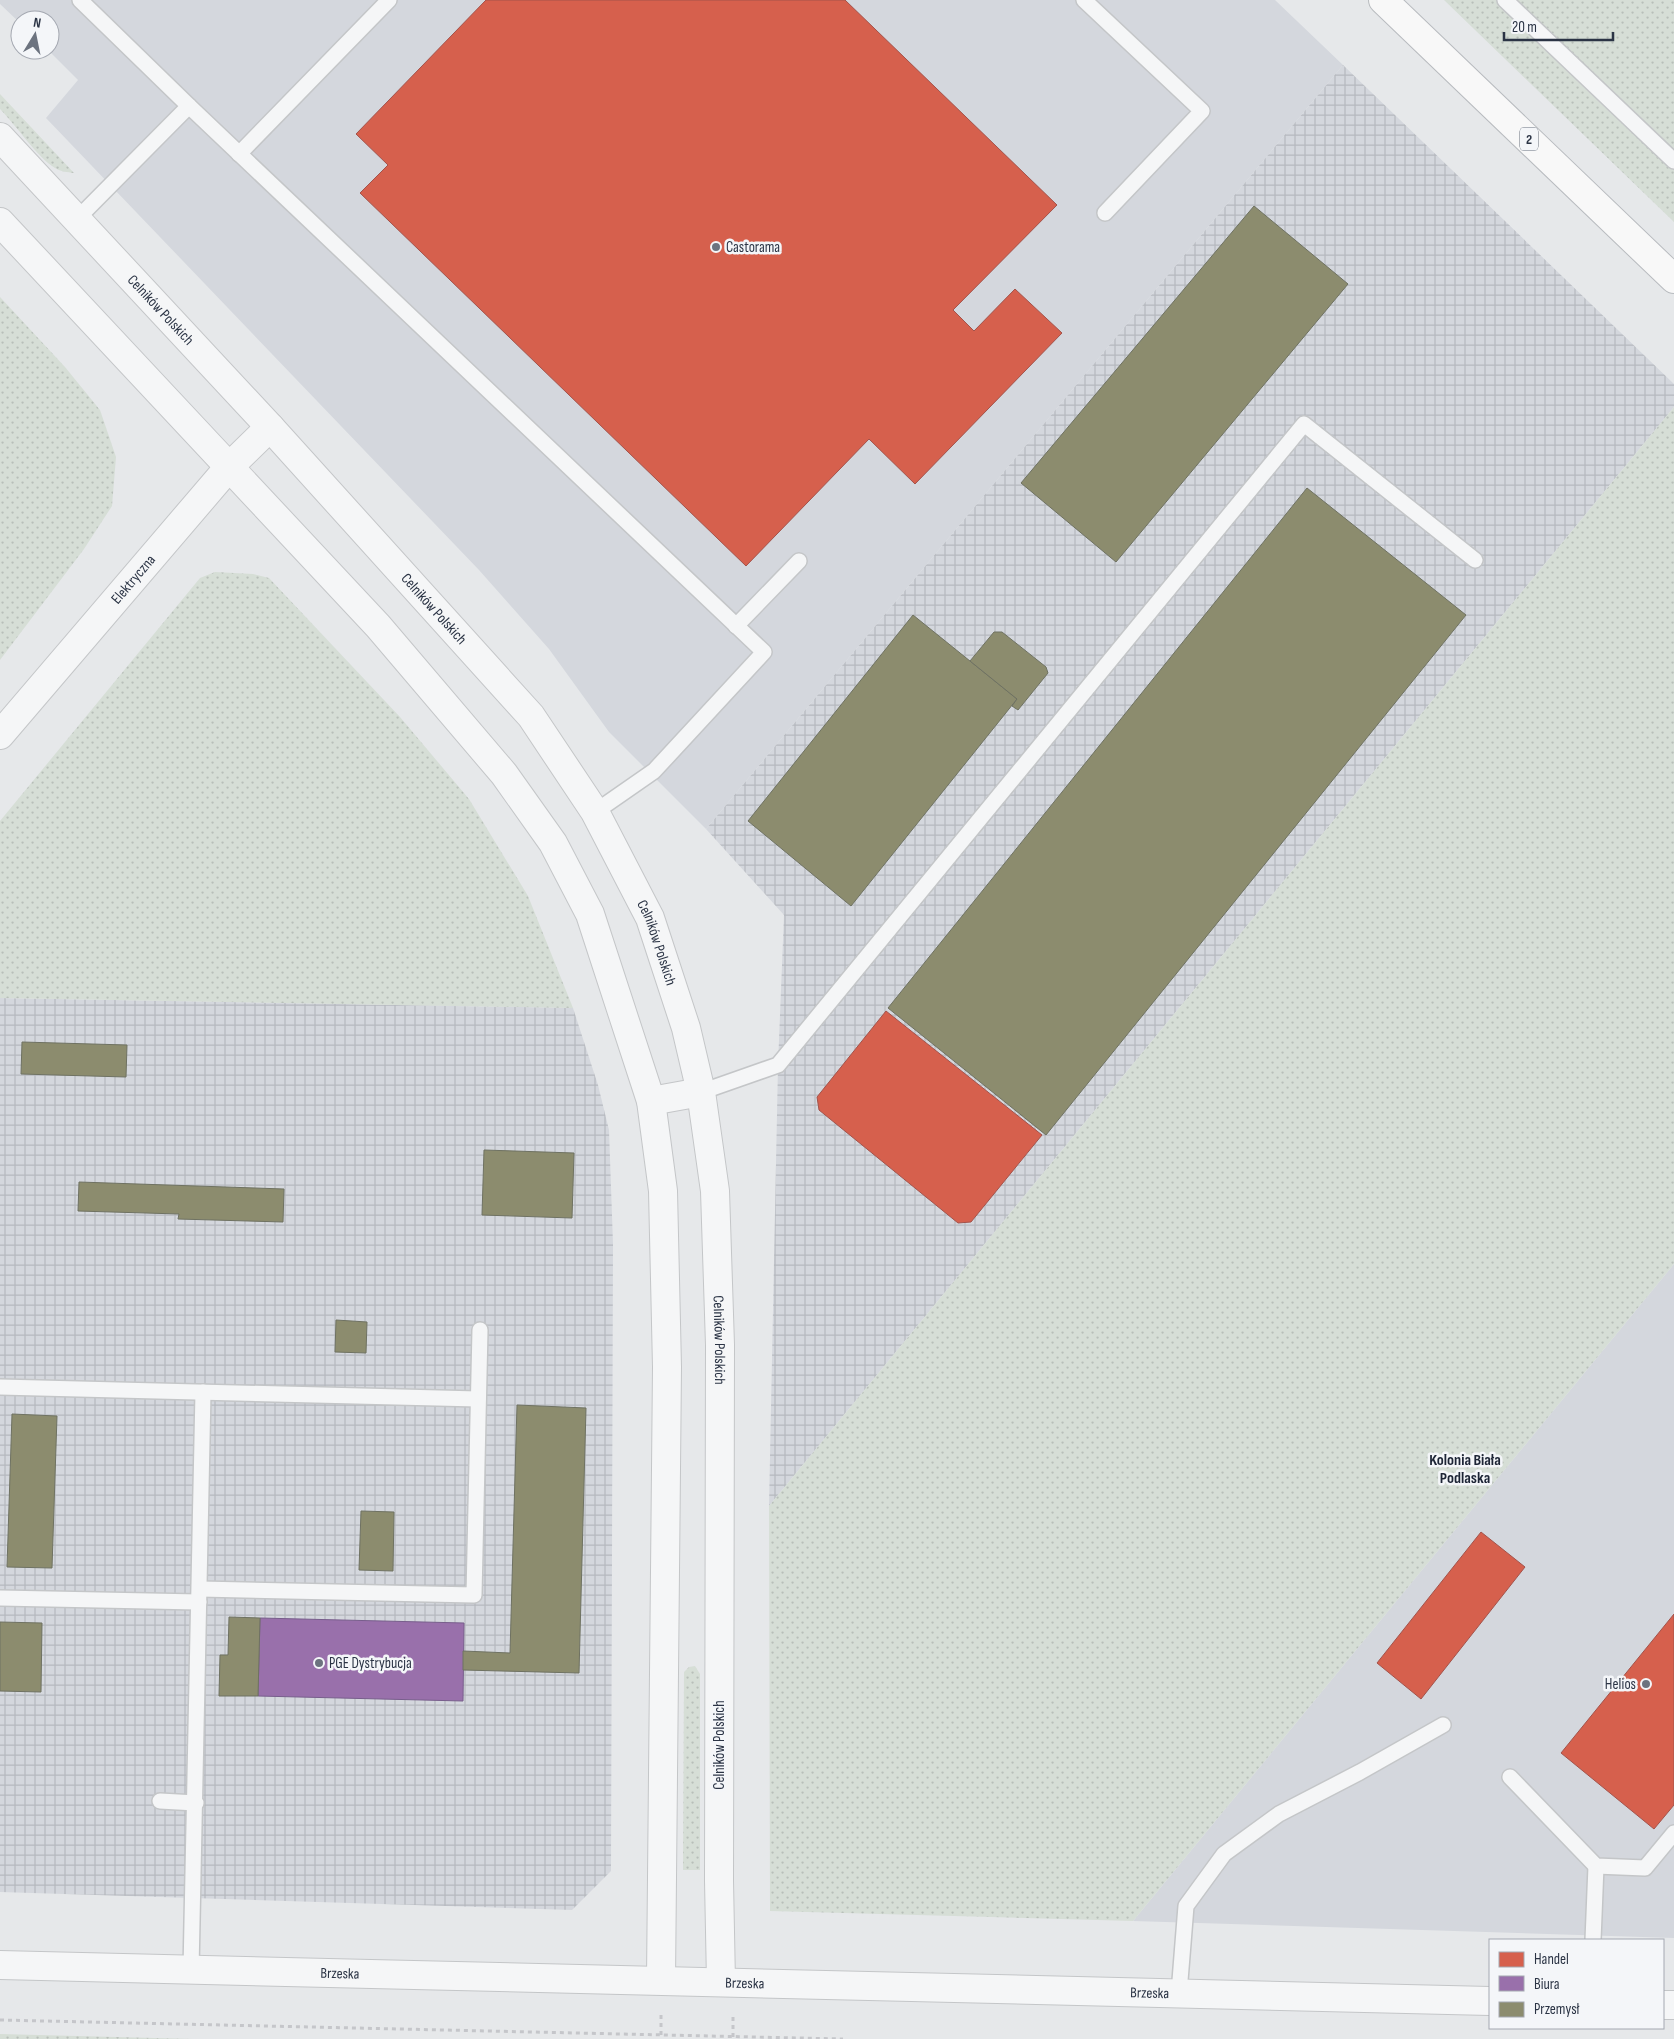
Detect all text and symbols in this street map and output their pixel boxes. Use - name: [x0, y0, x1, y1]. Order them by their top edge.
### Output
- north arrow: [10, 10, 60, 60]
- scale bar: [1504, 10, 1613, 42]
- text: N: [32, 14, 42, 32]
- text: 20 m: [1512, 18, 1537, 37]
- road number: 2: [1520, 128, 1538, 150]
- place label: Castorama: [726, 238, 780, 257]
- marker: Castorama: [710, 241, 722, 253]
- street label: Celników Polskich: [123, 271, 198, 349]
- street label: Elektryczna: [107, 550, 160, 608]
- street label: Celników Polskich: [397, 569, 471, 648]
- street label: Celników Polskich: [633, 897, 681, 988]
- street label: Celników Polskich: [709, 1295, 730, 1385]
- district label: Kolonia Biała Podlaska: [1429, 1451, 1501, 1488]
- place label: PGE Dystrybucja: [329, 1654, 412, 1673]
- marker: PGE Dystrybucja: [313, 1657, 325, 1669]
- place label: Helios: [1605, 1675, 1636, 1694]
- marker: Helios: [1640, 1678, 1652, 1690]
- street label: Celników Polskich: [710, 1700, 729, 1790]
- legend: [1489, 1939, 1664, 2029]
- text: Handel: [1534, 1950, 1569, 1969]
- street label: Brzeska: [320, 1963, 360, 1983]
- street label: Brzeska: [725, 1973, 765, 1993]
- text: Biura: [1534, 1975, 1560, 1994]
- street label: Brzeska: [1130, 1983, 1170, 2003]
- text: Przemysł: [1534, 2000, 1580, 2019]

